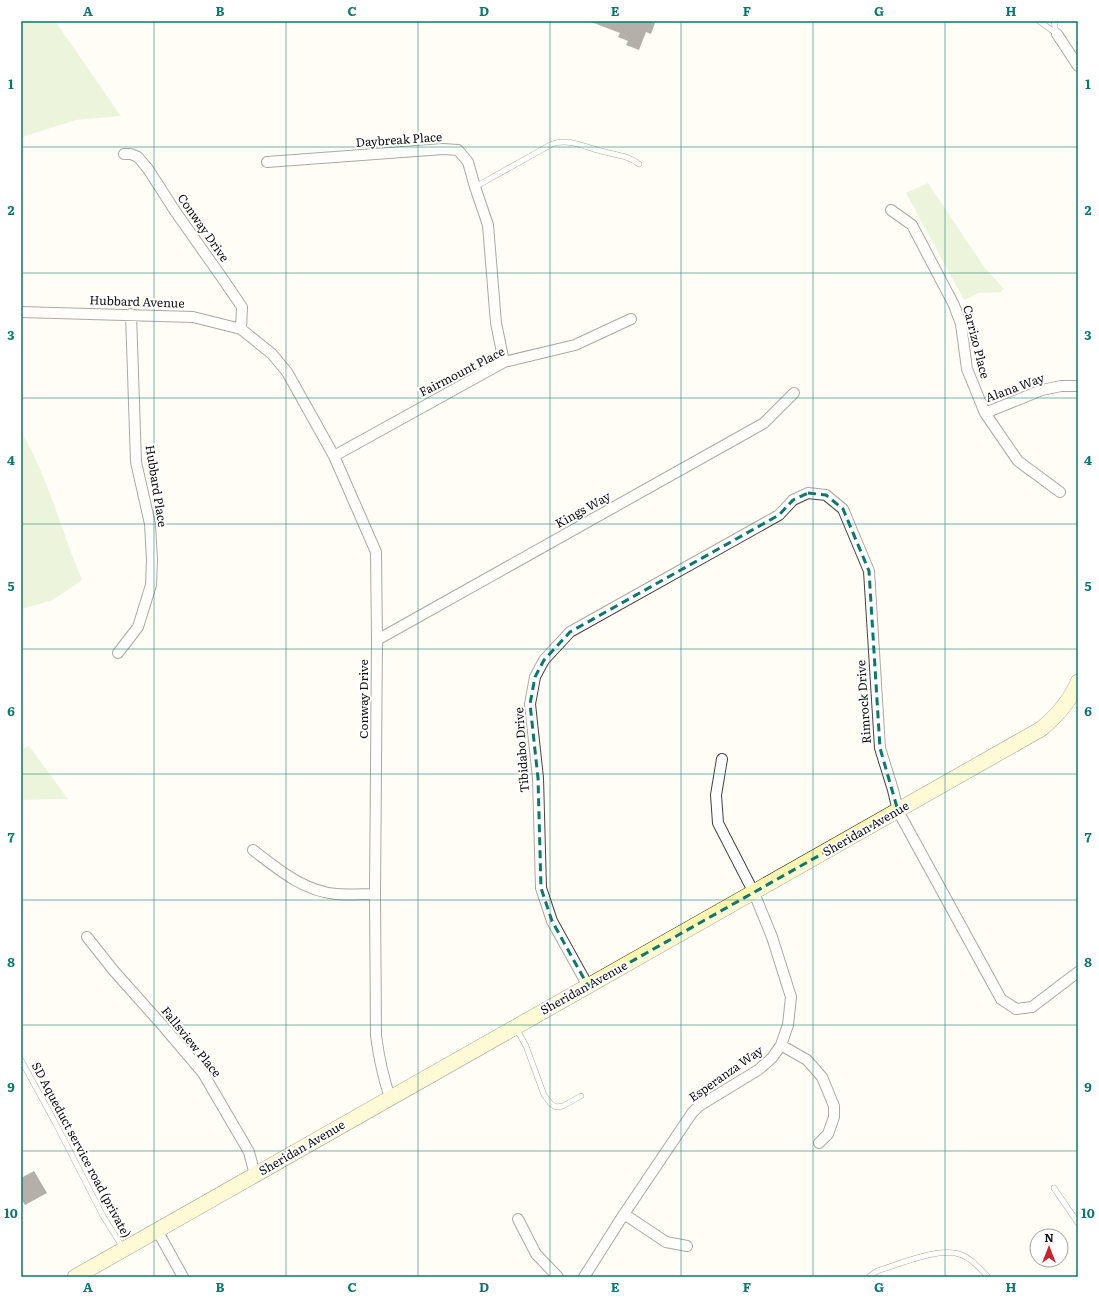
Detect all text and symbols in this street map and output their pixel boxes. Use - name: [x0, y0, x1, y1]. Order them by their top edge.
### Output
- text: A: [83, 1, 93, 20]
- text: B: [216, 1, 225, 20]
- text: C: [347, 1, 357, 20]
- text: D: [479, 1, 489, 20]
- text: E: [611, 1, 620, 20]
- text: F: [743, 1, 751, 20]
- text: G: [874, 1, 884, 20]
- text: H: [1006, 1, 1017, 20]
- text: 1: [8, 74, 14, 93]
- text: 1: [1085, 74, 1091, 93]
- street label: Daybreak Place: [355, 127, 443, 151]
- street label: Conway Drive: [174, 190, 234, 265]
- text: 2: [8, 200, 15, 219]
- text: 2: [1085, 200, 1092, 219]
- street label: Hubbard Avenue: [89, 290, 185, 312]
- street label: Carrizo Place: [959, 303, 995, 380]
- text: 3: [7, 325, 15, 344]
- text: 3: [1084, 325, 1092, 344]
- street label: Fairmount Place: [416, 342, 507, 400]
- street label: Alana Way: [983, 368, 1047, 406]
- street label: Hubbard Place: [142, 444, 172, 528]
- text: 4: [7, 450, 15, 469]
- text: 4: [1084, 450, 1092, 469]
- street label: Kings Way: [552, 486, 614, 532]
- text: 5: [7, 576, 15, 595]
- text: 5: [1084, 576, 1092, 595]
- street label: Conway Drive: [354, 659, 372, 739]
- street label: Rimrock Drive: [851, 660, 875, 745]
- text: 6: [7, 701, 15, 720]
- text: 6: [1084, 701, 1092, 720]
- street label: Tibidabo Drive: [509, 707, 533, 793]
- street label: Sheridan Avenue: [819, 796, 912, 860]
- text: 7: [7, 827, 15, 846]
- text: 7: [1084, 827, 1092, 846]
- text: 8: [7, 952, 15, 971]
- text: 8: [1084, 952, 1092, 971]
- street label: Sheridan Avenue: [537, 956, 630, 1019]
- street label: Fallsview Place: [158, 1002, 226, 1081]
- street label: Esperanza Way: [685, 1041, 766, 1105]
- street label: SD Aqueduct service road (private): [28, 1058, 136, 1241]
- text: 9: [7, 1077, 15, 1096]
- text: 9: [1084, 1077, 1092, 1096]
- street label: Sheridan Avenue: [255, 1115, 348, 1179]
- text: 10: [4, 1203, 18, 1222]
- text: 10: [1081, 1203, 1095, 1222]
- north arrow: [1029, 1228, 1069, 1268]
- text: N: [1044, 1229, 1054, 1245]
- text: A: [83, 1277, 93, 1296]
- text: B: [216, 1277, 225, 1296]
- text: C: [347, 1277, 357, 1296]
- text: D: [479, 1277, 489, 1296]
- text: E: [611, 1277, 620, 1296]
- text: F: [743, 1277, 751, 1296]
- text: G: [874, 1277, 884, 1296]
- text: H: [1006, 1277, 1017, 1296]

